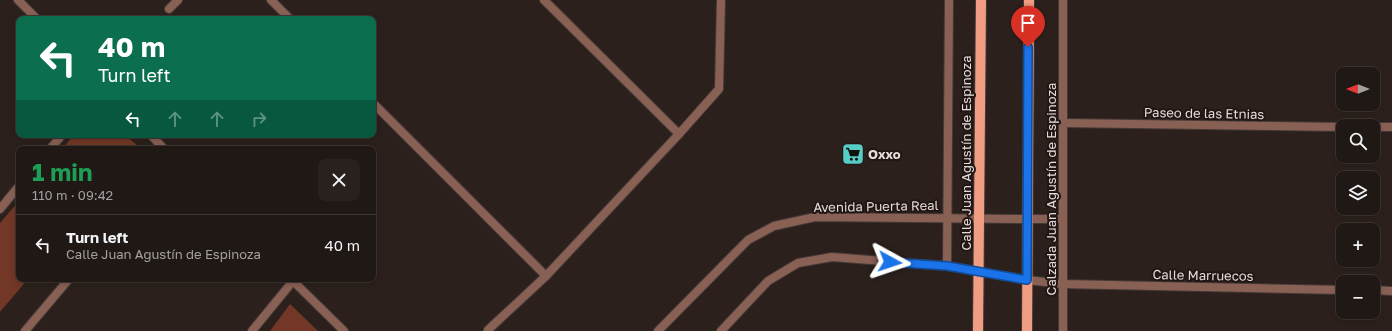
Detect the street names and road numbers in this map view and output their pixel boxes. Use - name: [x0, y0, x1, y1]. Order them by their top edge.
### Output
- street label: Calle Juan Agustín de Espinoza: [958, 56, 974, 250]
- street label: Calzada Juan Agustín de Espinoza: [1043, 83, 1059, 295]
- street label: Paseo de las Etnias: [1144, 104, 1264, 122]
- street label: Avenida Puerta Real: [813, 197, 939, 215]
- street label: Calle Marruecos: [1152, 266, 1254, 284]

